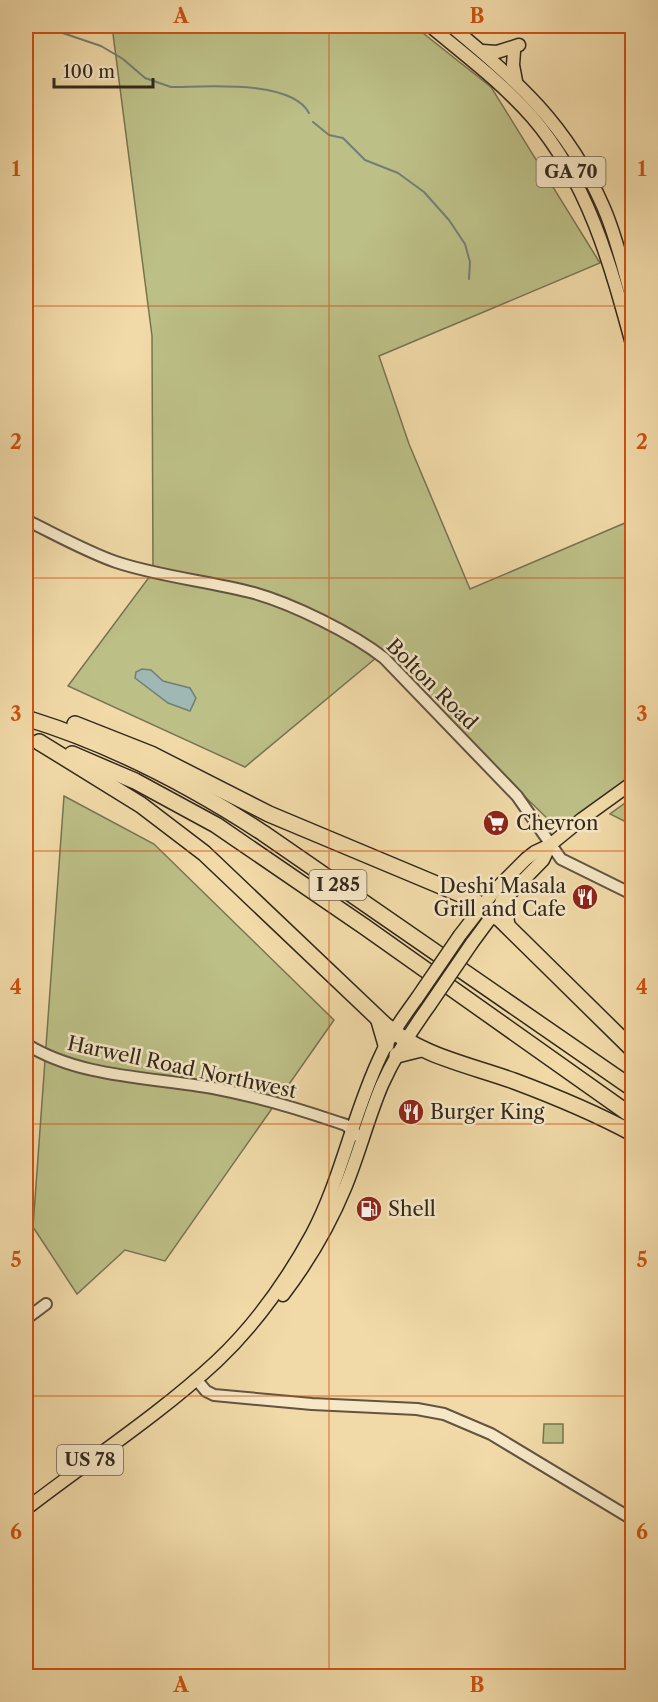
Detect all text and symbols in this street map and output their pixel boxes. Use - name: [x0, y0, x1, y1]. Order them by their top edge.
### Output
- text: A: [172, 4, 189, 28]
- text: B: [470, 4, 485, 28]
- scale bar: [54, 51, 153, 89]
- text: 100 m: [63, 61, 115, 83]
- text: 1: [12, 157, 21, 181]
- road number: GA 70: [536, 157, 606, 187]
- text: 1: [638, 157, 647, 181]
- text: 2: [10, 430, 22, 454]
- text: 2: [636, 430, 648, 454]
- street label: Bolton Road: [382, 634, 482, 734]
- text: 3: [10, 702, 22, 726]
- text: 3: [636, 702, 648, 726]
- supermarket icon: Chevron: [481, 808, 511, 838]
- place label: Chevron: [516, 811, 599, 835]
- road number: I 285: [310, 870, 366, 900]
- place label: Deshi Masala Grill and Cafe: [434, 874, 566, 921]
- restaurant icon: Deshi Masala Grill and Cafe: [570, 882, 600, 912]
- text: 4: [10, 975, 22, 999]
- text: 4: [636, 975, 648, 999]
- street label: Harwell Road Northwest: [65, 1031, 299, 1103]
- restaurant icon: Burger King: [396, 1097, 426, 1127]
- place label: Burger King: [430, 1100, 545, 1124]
- fuel station icon: Shell: [354, 1194, 384, 1224]
- place label: Shell: [388, 1197, 436, 1221]
- text: 5: [10, 1248, 22, 1272]
- text: 5: [636, 1248, 648, 1272]
- road number: US 78: [57, 1445, 123, 1475]
- text: 6: [10, 1520, 22, 1544]
- text: 6: [636, 1520, 648, 1544]
- text: A: [172, 1673, 189, 1697]
- text: B: [470, 1673, 485, 1697]

